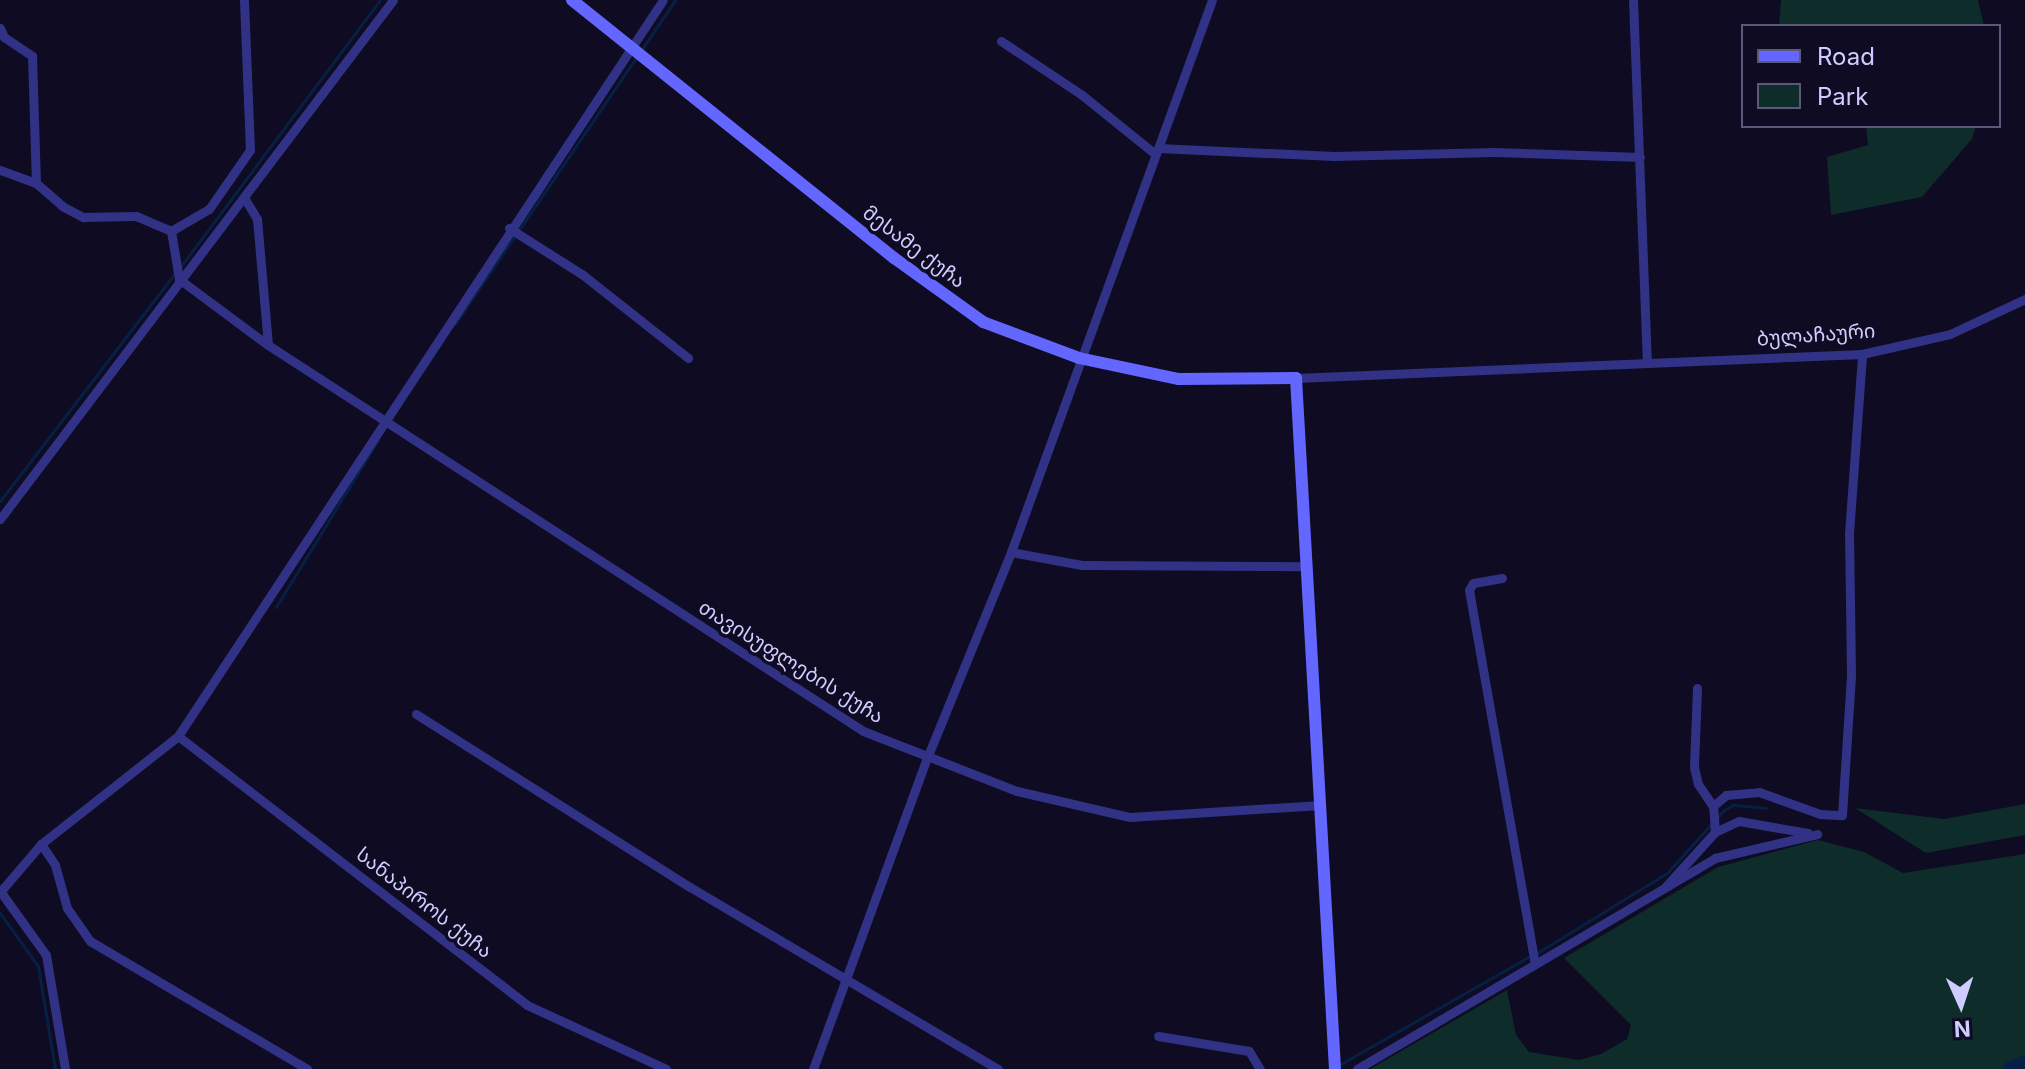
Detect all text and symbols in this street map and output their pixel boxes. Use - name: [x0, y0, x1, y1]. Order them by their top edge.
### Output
- legend: [1741, 24, 2001, 128]
- text: Road: [1817, 42, 1875, 71]
- text: Park: [1817, 82, 1868, 111]
- street label: მესამე ქუჩა: [858, 201, 970, 293]
- street label: ბულაჩაური: [1756, 319, 1876, 351]
- street label: თავისუფლების ქუჩა: [694, 595, 888, 729]
- street label: სანაპიროს ქუჩა: [351, 843, 497, 963]
- north arrow: [1921, 965, 2001, 1045]
- text: N: [1953, 1016, 1971, 1042]

